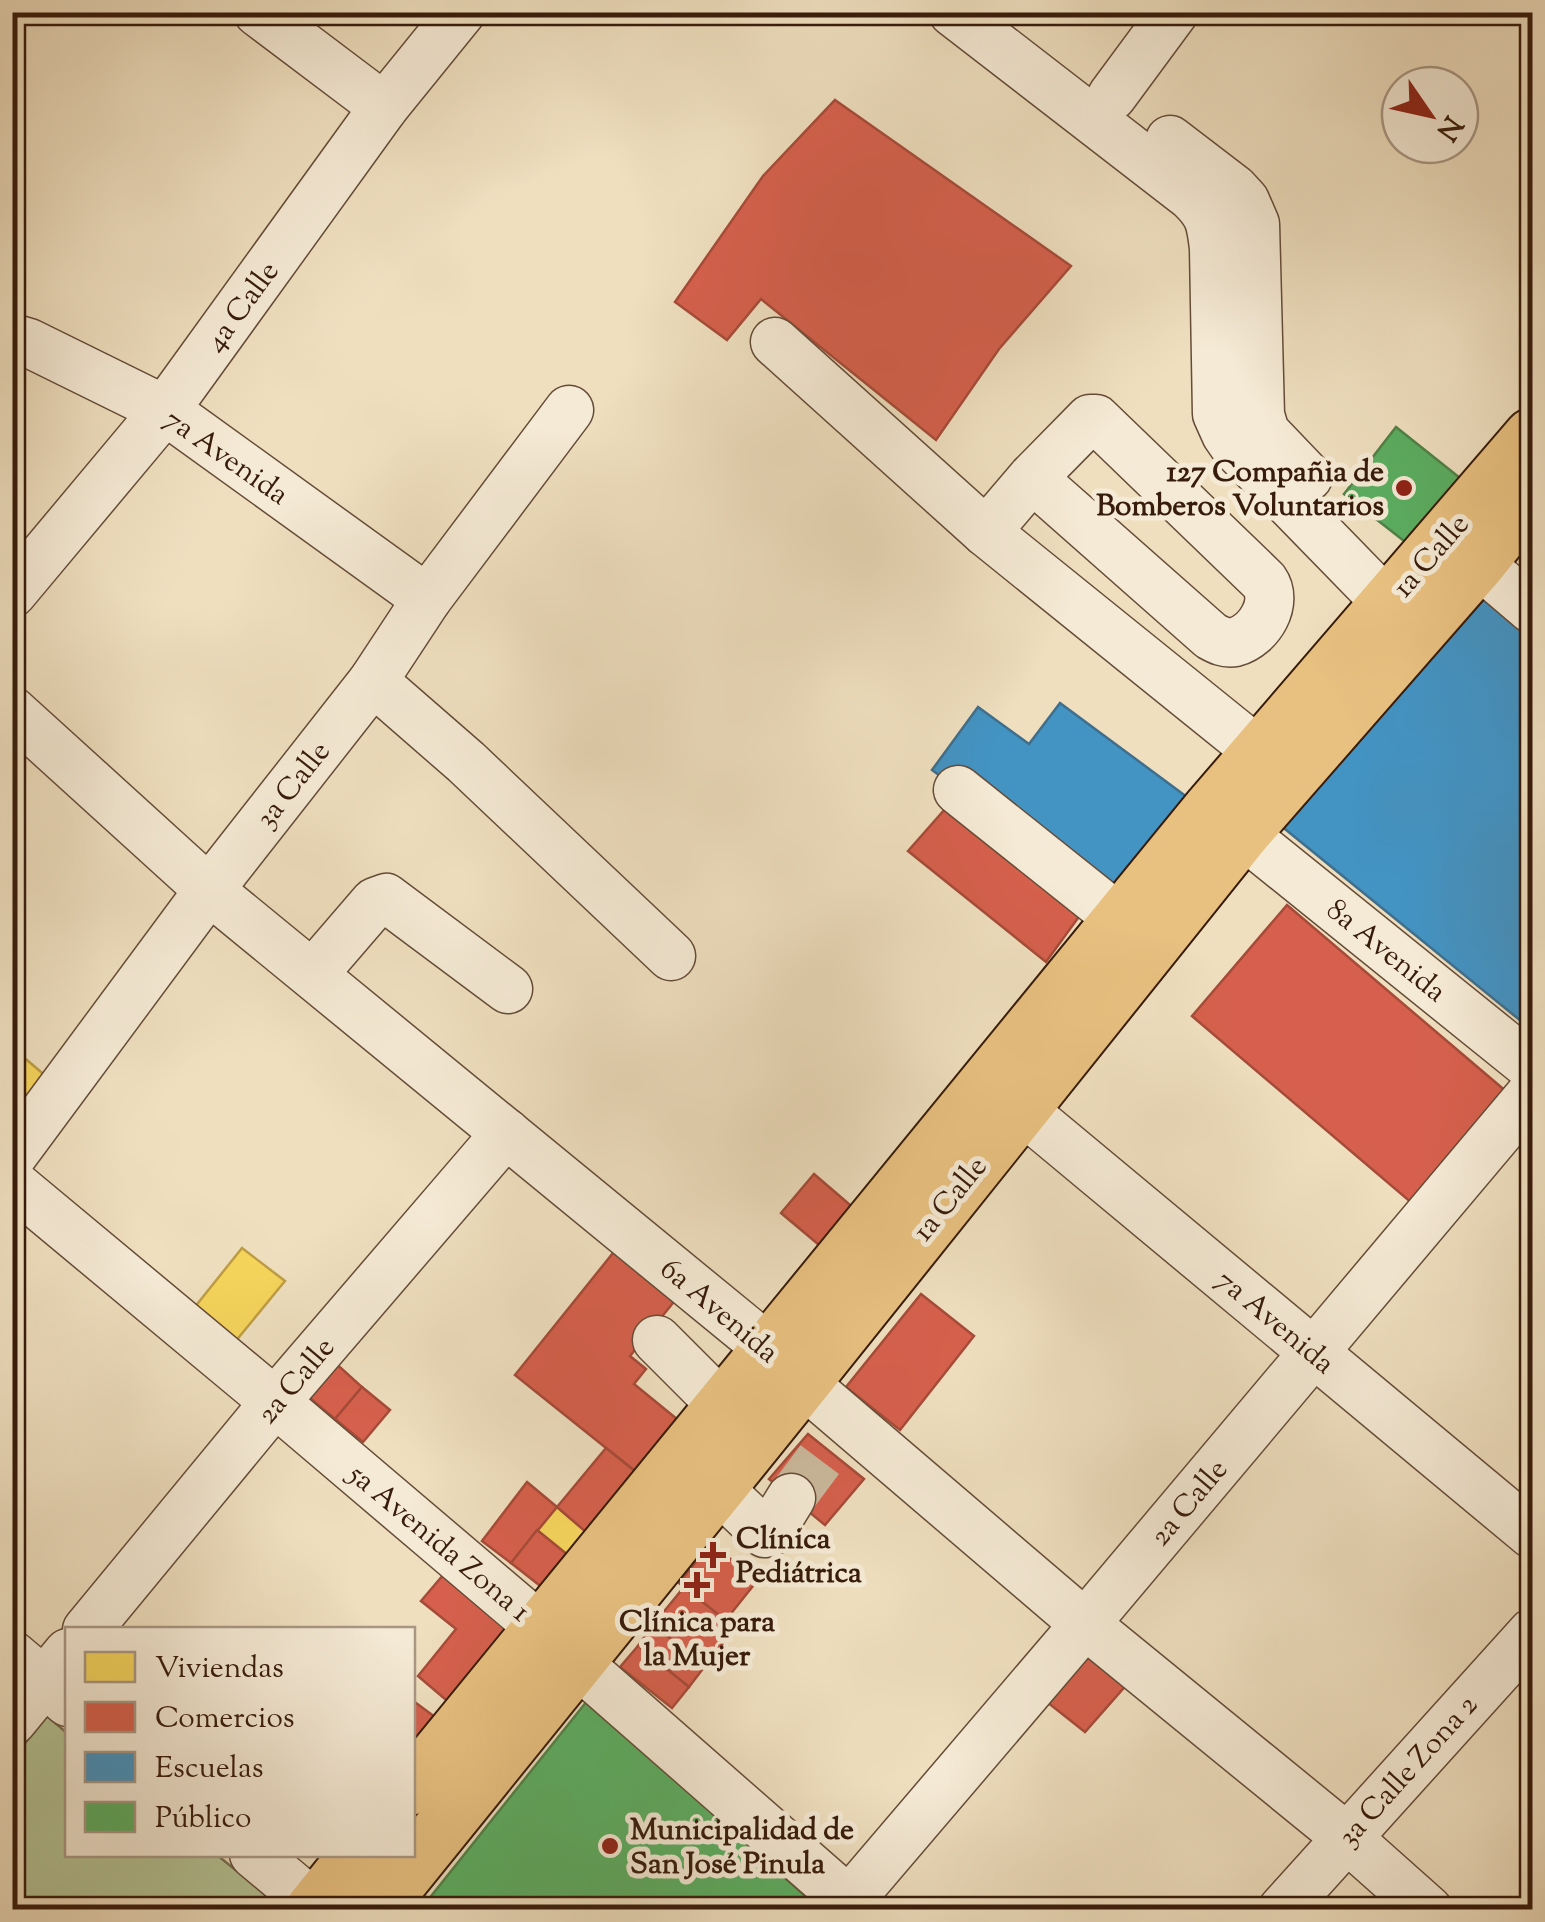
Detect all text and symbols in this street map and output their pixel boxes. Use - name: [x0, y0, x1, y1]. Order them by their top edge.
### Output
- north arrow: [1380, 65, 1480, 165]
- text: N: [1425, 107, 1471, 148]
- street label: 4a Calle: [195, 253, 291, 362]
- street label: 7a Avenida: [154, 399, 297, 517]
- place label: 127 Compañia de Bomberos Voluntarios: [1096, 452, 1384, 529]
- marker: 127 Compañia de Bomberos Voluntarios: [1393, 477, 1415, 499]
- street label: 1a Calle: [1383, 505, 1480, 608]
- street label: 3a Calle: [246, 733, 342, 838]
- street label: 8a Avenida: [1316, 890, 1455, 1014]
- street label: 1a Calle: [903, 1148, 999, 1251]
- street label: 6a Avenida: [650, 1249, 787, 1375]
- street label: 7a Avenida: [1206, 1260, 1343, 1386]
- street label: 2a Calle: [248, 1329, 346, 1435]
- street label: 2a Calle: [1141, 1451, 1239, 1557]
- street label: 5a Avenida Zona 1: [336, 1453, 539, 1633]
- place label: Clínica Pediátrica: [736, 1519, 862, 1596]
- marker: Clínica Pediátrica: [700, 1542, 726, 1568]
- marker: Clínica para la Mujer: [684, 1572, 710, 1598]
- place label: Clínica para la Mujer: [619, 1602, 775, 1679]
- legend: [65, 1627, 415, 1857]
- text: Viviendas: [155, 1648, 284, 1691]
- street label: 3a Calle Zona 2: [1329, 1686, 1489, 1857]
- text: Comercios: [155, 1698, 295, 1741]
- text: Escuelas: [155, 1748, 264, 1791]
- text: Público: [155, 1798, 251, 1841]
- place label: Municipalidad de San José Pinula: [630, 1810, 854, 1887]
- marker: Municipalidad de San José Pinula: [599, 1835, 621, 1857]

